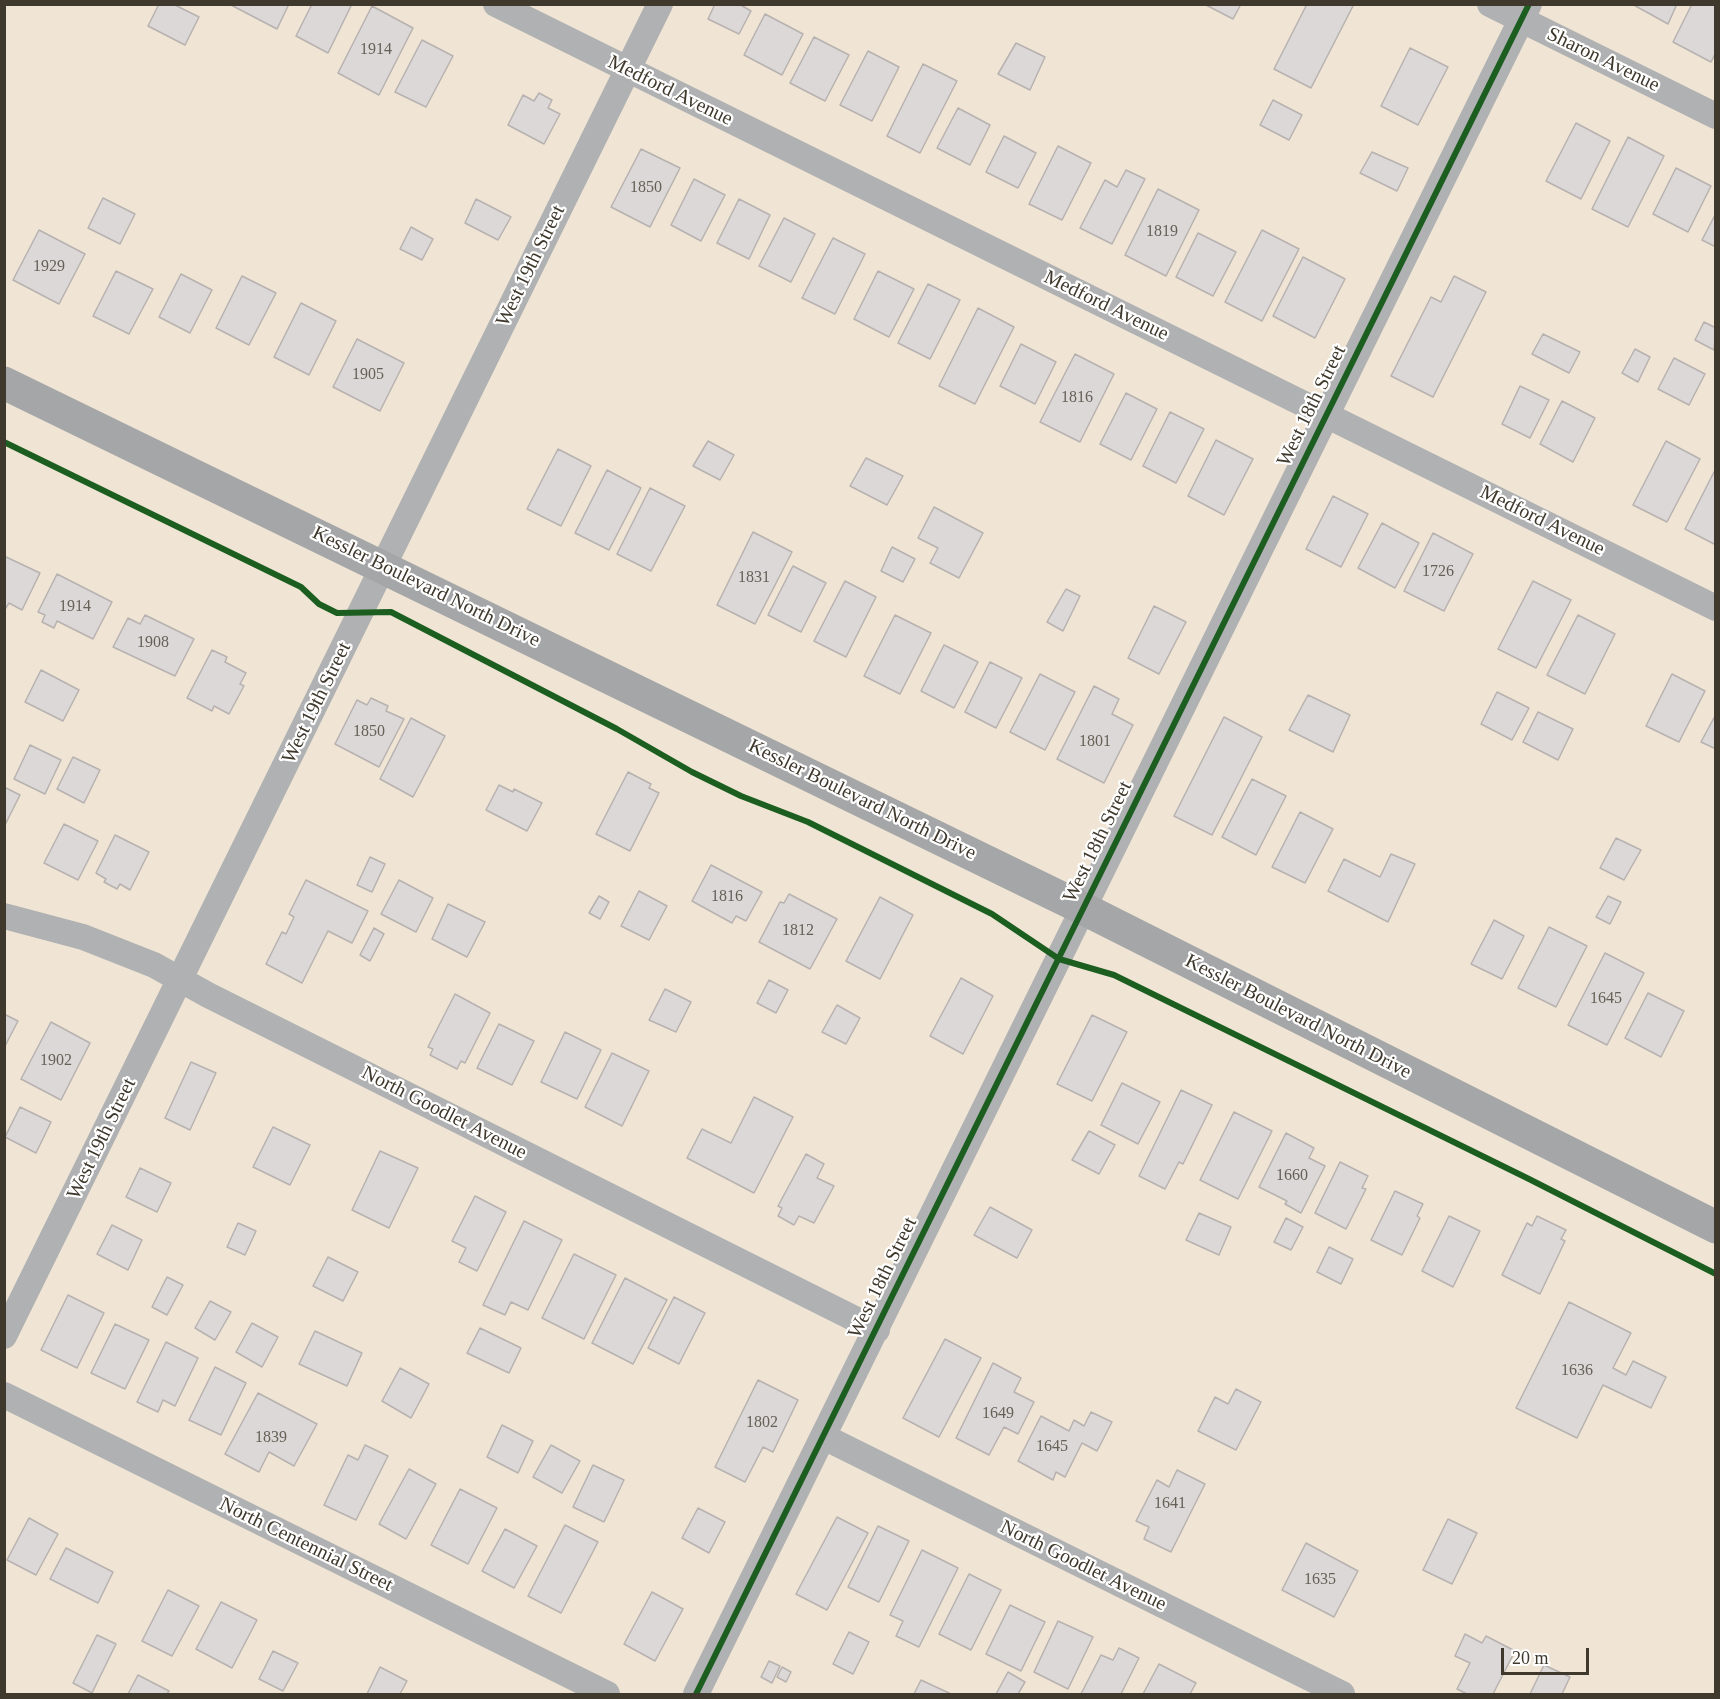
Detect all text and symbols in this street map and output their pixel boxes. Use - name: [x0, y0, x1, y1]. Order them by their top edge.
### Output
- street label: Sharon Avenue: [1543, 22, 1663, 98]
- house number: 1914: [360, 40, 392, 60]
- street label: Medford Avenue: [604, 50, 736, 132]
- house number: 1850: [630, 178, 662, 198]
- street label: West 19th Street: [491, 202, 571, 330]
- house number: 1819: [1146, 222, 1178, 242]
- house number: 1929: [33, 257, 65, 277]
- street label: Medford Avenue: [1040, 265, 1172, 347]
- street label: West 18th Street: [1272, 342, 1352, 470]
- house number: 1905: [352, 365, 384, 385]
- house number: 1816: [1061, 388, 1093, 408]
- street label: Medford Avenue: [1476, 480, 1608, 562]
- street label: Kessler Boulevard North Drive: [308, 521, 544, 653]
- house number: 1726: [1422, 562, 1454, 582]
- house number: 1831: [738, 568, 770, 588]
- house number: 1914: [59, 597, 91, 617]
- house number: 1908: [137, 633, 169, 653]
- street label: West 19th Street: [277, 639, 357, 767]
- house number: 1850: [353, 722, 385, 742]
- house number: 1801: [1079, 732, 1111, 752]
- street label: Kessler Boulevard North Drive: [744, 734, 980, 866]
- street label: West 18th Street: [1058, 778, 1138, 906]
- house number: 1816: [711, 887, 743, 907]
- house number: 1812: [782, 921, 814, 941]
- street label: Kessler Boulevard North Drive: [1181, 949, 1415, 1085]
- house number: 1645: [1590, 989, 1622, 1009]
- house number: 1902: [40, 1051, 72, 1071]
- street label: North Goodlet Avenue: [358, 1061, 530, 1165]
- street label: West 19th Street: [62, 1075, 142, 1203]
- house number: 1660: [1276, 1166, 1308, 1186]
- street label: West 18th Street: [843, 1214, 923, 1342]
- house number: 1636: [1561, 1361, 1593, 1381]
- house number: 1649: [982, 1404, 1014, 1424]
- house number: 1802: [746, 1413, 778, 1433]
- house number: 1839: [255, 1428, 287, 1448]
- house number: 1645: [1036, 1437, 1068, 1457]
- street label: North Centennial Street: [215, 1493, 397, 1597]
- house number: 1641: [1154, 1494, 1186, 1514]
- street label: North Goodlet Avenue: [996, 1515, 1170, 1617]
- house number: 1635: [1304, 1570, 1336, 1590]
- scale bar: [1504, 1636, 1592, 1674]
- text: 20 m: [1512, 1648, 1549, 1668]

